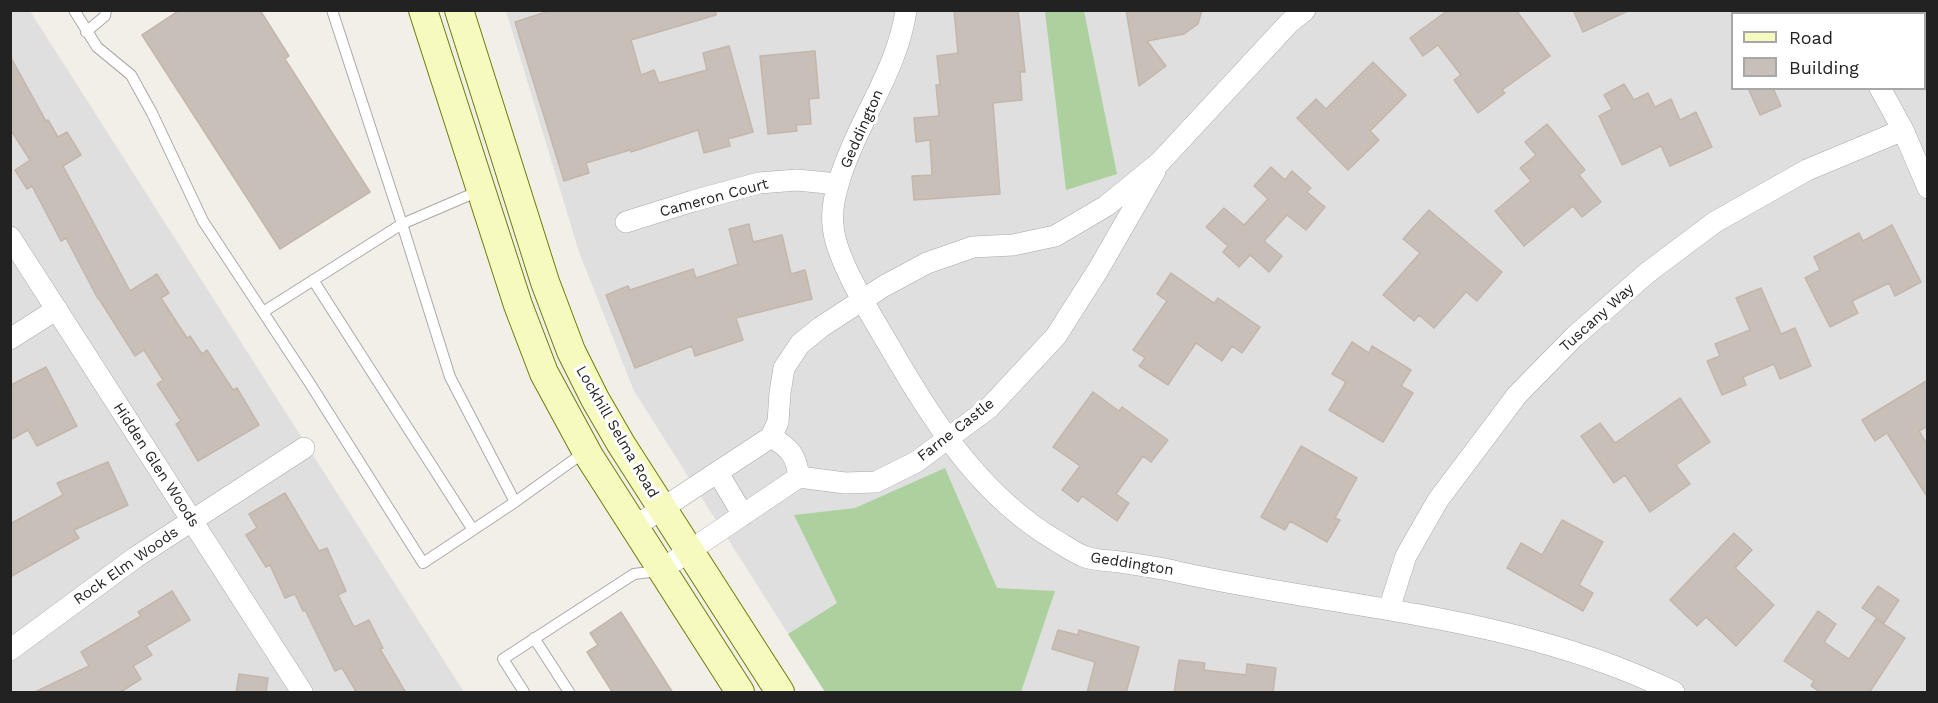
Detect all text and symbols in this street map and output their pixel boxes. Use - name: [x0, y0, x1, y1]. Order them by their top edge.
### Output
- legend: [1731, 12, 1926, 90]
- text: Road: [1789, 27, 1833, 48]
- text: Building: [1789, 57, 1859, 78]
- street label: Geddington: [837, 87, 887, 171]
- street label: Cameron Court: [658, 175, 770, 221]
- street label: Tuscany Way: [1556, 280, 1638, 356]
- street label: Lockhill Selma Road: [572, 363, 662, 501]
- street label: Farne Castle: [914, 395, 998, 465]
- street label: Hidden Glen Woods: [109, 399, 203, 531]
- street label: Rock Elm Woods: [70, 523, 182, 609]
- street label: Geddington: [1089, 549, 1175, 579]

